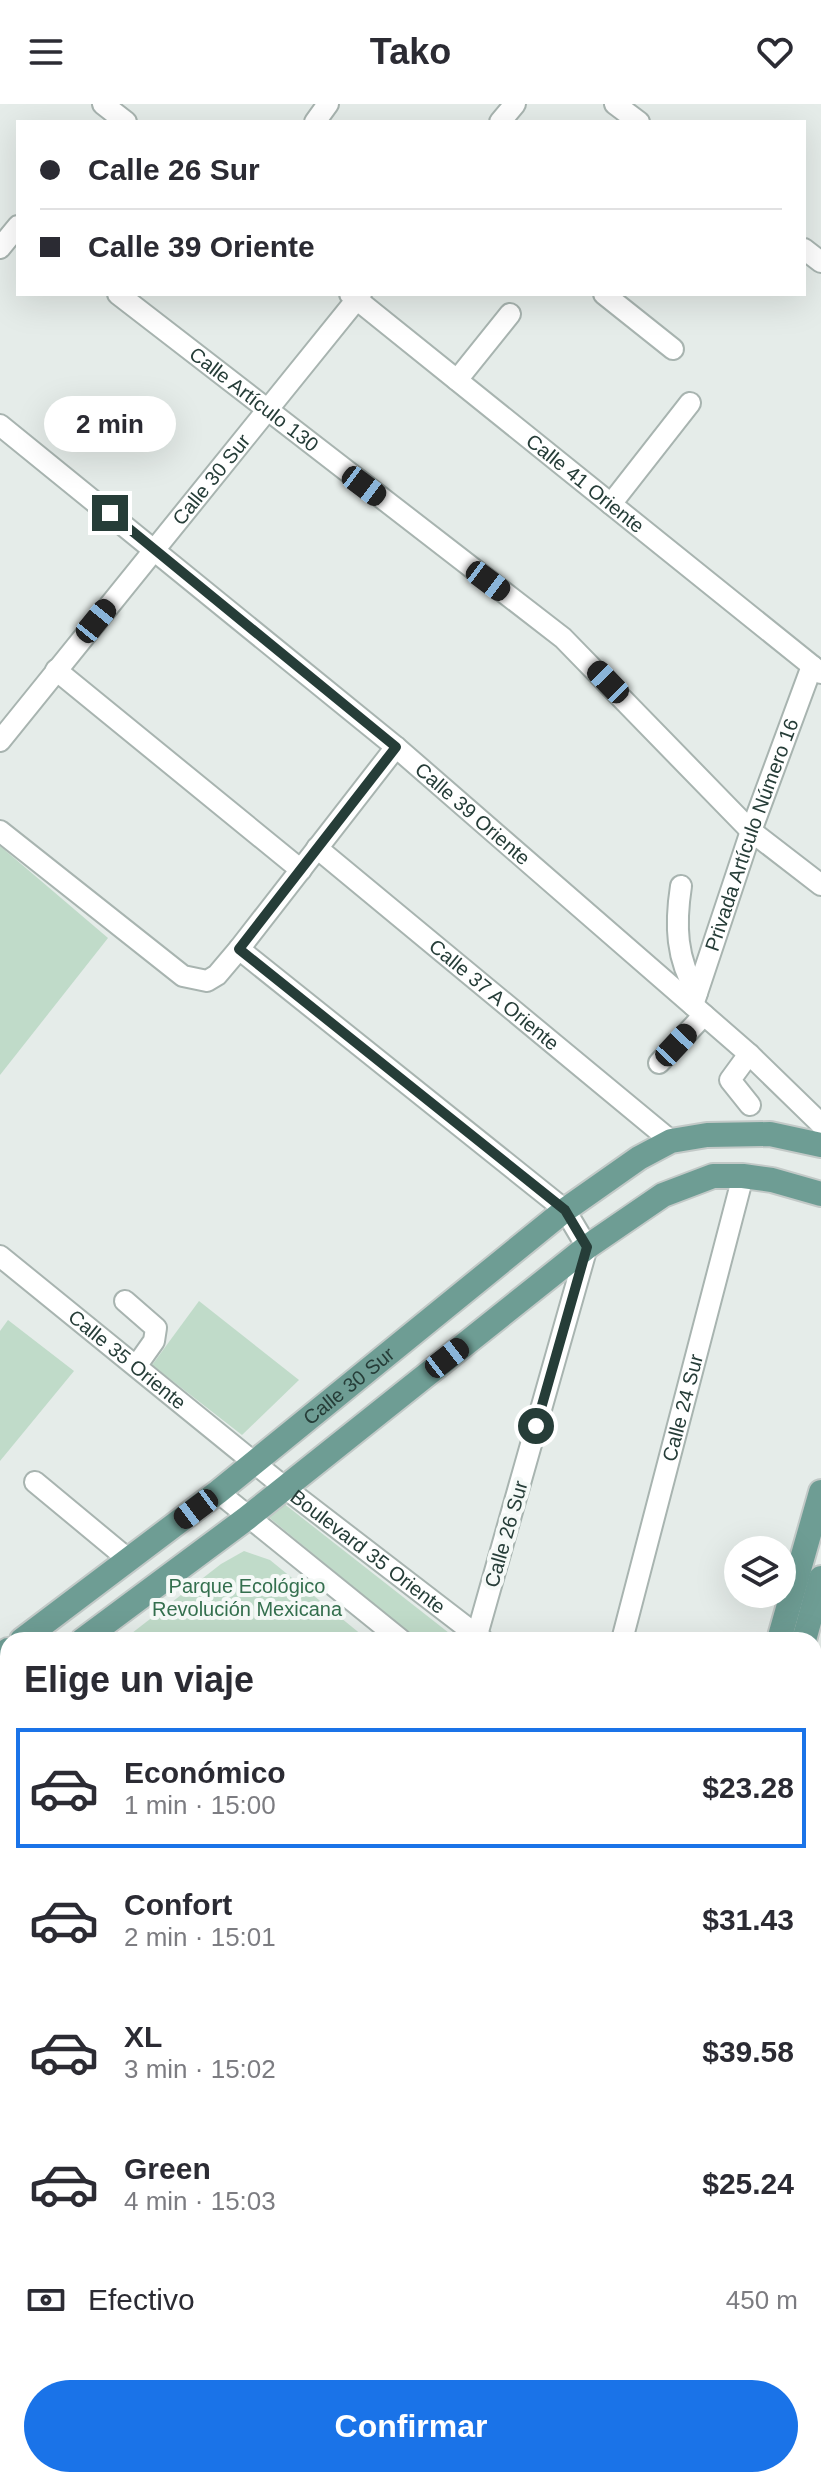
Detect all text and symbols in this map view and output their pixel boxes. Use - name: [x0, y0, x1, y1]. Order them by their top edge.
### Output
- icon: menu: [24, 30, 68, 74]
- icon: heart: [753, 30, 797, 74]
- text: Tako: [370, 31, 451, 72]
- text: Calle 26 Sur: [88, 153, 260, 186]
- text: Calle 39 Oriente: [88, 230, 315, 263]
- street label: Calle Artículo 130: [185, 343, 323, 456]
- callout: 2 min: [44, 397, 176, 453]
- text: 2 min: [76, 409, 144, 439]
- street label: Calle 41 Oriente: [522, 429, 649, 537]
- street label: Calle 30 Sur: [168, 430, 254, 529]
- car: [338, 462, 390, 510]
- route end: [92, 495, 128, 531]
- car: [462, 557, 514, 605]
- car: [72, 595, 120, 647]
- car: [583, 656, 633, 708]
- street label: Privada Artículo Número 16: [701, 716, 803, 954]
- street label: Calle 39 Oriente: [411, 758, 534, 869]
- street label: Calle 37 A Oriente: [425, 935, 563, 1055]
- car: [651, 1019, 701, 1071]
- street label: Calle 35 Oriente: [64, 1305, 190, 1414]
- car: [421, 1334, 473, 1382]
- street label: Calle 30 Sur: [299, 1342, 399, 1429]
- street label: Calle 24 Sur: [658, 1351, 707, 1464]
- route start: [518, 1408, 554, 1444]
- street label: Calle 26 Sur: [480, 1478, 532, 1590]
- car: [170, 1485, 222, 1533]
- street label: Boulevard 35 Oriente: [286, 1485, 450, 1618]
- map controls: [724, 1536, 796, 1608]
- button: layers: [724, 1536, 796, 1608]
- park label: Parque Ecológico Revolución Mexicana: [152, 1575, 343, 1620]
- text: Elige un viaje: [24, 1659, 254, 1700]
- icon: car: [28, 1752, 100, 1824]
- text: Económico: [124, 1756, 286, 1789]
- text: $23.28: [702, 1771, 794, 1804]
- text: 1 min · 15:00: [124, 1790, 276, 1820]
- icon: car: [28, 1884, 100, 1956]
- text: Confort: [124, 1888, 232, 1921]
- text: $31.43: [702, 1903, 794, 1936]
- text: 2 min · 15:01: [124, 1922, 276, 1952]
- icon: car: [28, 2016, 100, 2088]
- text: XL: [124, 2020, 162, 2053]
- text: $39.58: [702, 2035, 794, 2068]
- text: 3 min · 15:02: [124, 2054, 276, 2084]
- icon: car: [28, 2148, 100, 2220]
- text: Green: [124, 2152, 211, 2185]
- text: $25.24: [702, 2167, 794, 2200]
- text: 4 min · 15:03: [124, 2186, 276, 2216]
- icon: cash: [24, 2278, 68, 2322]
- text: Efectivo: [88, 2283, 195, 2316]
- text: 450 m: [726, 2285, 798, 2315]
- button: Confirmar: [24, 2380, 798, 2472]

